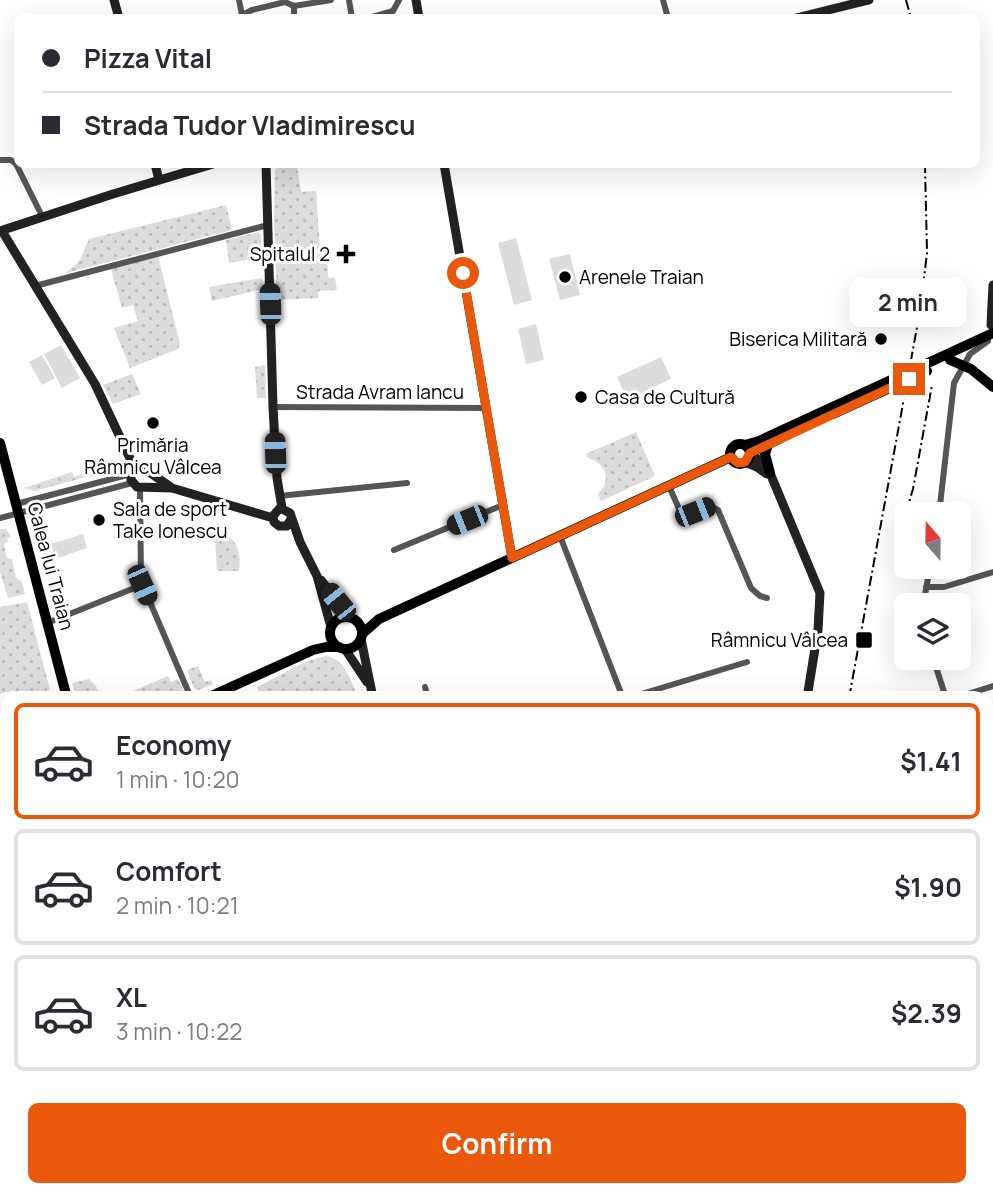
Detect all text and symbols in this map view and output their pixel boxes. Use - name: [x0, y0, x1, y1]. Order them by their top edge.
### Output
- text: Pizza Vital: [84, 40, 212, 76]
- text: Strada Tudor Vladimirescu: [84, 107, 416, 143]
- place label: Spitalul 2: [250, 241, 330, 267]
- marker: Spitalul 2: [336, 244, 356, 264]
- route start: [447, 257, 479, 289]
- place label: Arenele Traian: [579, 264, 704, 290]
- marker: Arenele Traian: [557, 269, 573, 285]
- callout: 2 min: [851, 278, 967, 326]
- car: [259, 283, 282, 325]
- text: 2 min: [878, 286, 938, 318]
- place label: Biserica Militară: [729, 326, 867, 352]
- marker: Biserica Militară: [873, 331, 889, 347]
- route end: [893, 363, 925, 395]
- street label: Strada Avram Iancu: [296, 379, 464, 405]
- place label: Casa de Cultură: [595, 384, 735, 410]
- marker: Casa de Cultură: [573, 389, 589, 405]
- marker: Primăria Râmnicu Vâlcea: [145, 415, 161, 431]
- place label: Primăria Râmnicu Vâlcea: [84, 432, 222, 480]
- car: [264, 432, 287, 474]
- car: [672, 494, 719, 530]
- place label: Sala de sport Take Ionescu: [113, 496, 227, 544]
- street label: Calea lui Traian: [21, 499, 81, 633]
- car: [444, 502, 491, 538]
- north arrow: [894, 502, 971, 579]
- map controls: [894, 502, 971, 670]
- marker: Sala de sport Take Ionescu: [91, 512, 107, 528]
- car: [124, 562, 161, 608]
- car: [317, 579, 360, 625]
- button: layers: [894, 593, 971, 670]
- place label: Râmnicu Vâlcea: [711, 627, 848, 653]
- marker: Râmnicu Vâlcea: [854, 630, 874, 650]
- text: Economy: [116, 727, 231, 763]
- icon: car: [32, 730, 95, 793]
- text: $1.41: [900, 743, 962, 779]
- text: 1 min · 10:20: [116, 763, 240, 795]
- text: Comfort: [116, 853, 222, 889]
- icon: car: [32, 856, 95, 919]
- text: $1.90: [894, 869, 962, 905]
- text: 2 min · 10:21: [116, 889, 239, 921]
- text: XL: [116, 979, 147, 1015]
- icon: car: [32, 982, 95, 1045]
- text: $2.39: [891, 995, 962, 1031]
- text: 3 min · 10:22: [116, 1015, 242, 1047]
- button: Confirm: [28, 1103, 966, 1183]

